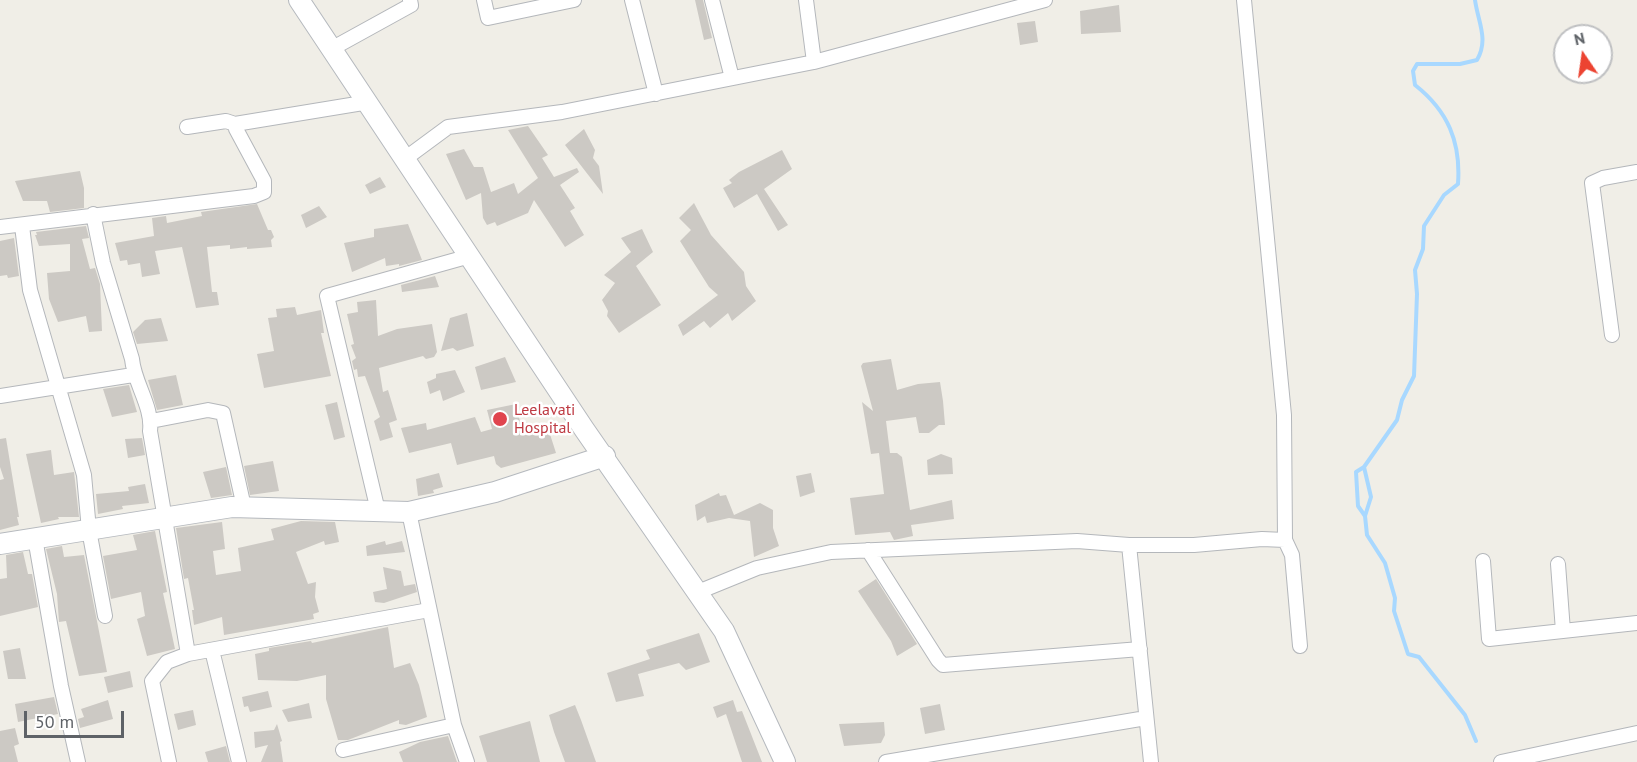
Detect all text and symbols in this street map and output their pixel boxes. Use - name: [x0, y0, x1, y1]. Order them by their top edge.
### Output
- north arrow: [1553, 24, 1613, 84]
- text: N: [1572, 27, 1587, 49]
- place label: Leelavati Hospital: [514, 400, 575, 438]
- marker: Leelavati Hospital: [491, 410, 509, 428]
- scale bar: [27, 699, 128, 737]
- text: 50 m: [35, 710, 74, 733]

